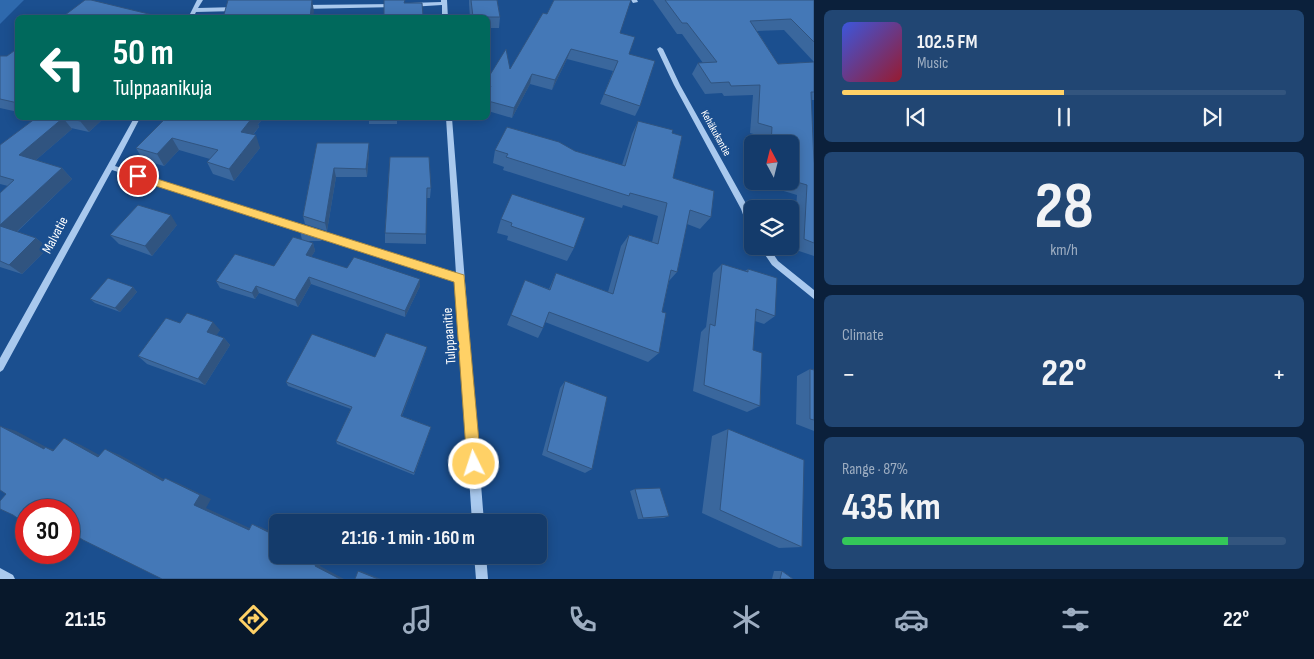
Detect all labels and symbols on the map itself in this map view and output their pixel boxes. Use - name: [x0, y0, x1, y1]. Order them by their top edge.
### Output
- street label: Kehäkukantie: [698, 108, 734, 158]
- north arrow: [744, 135, 799, 190]
- pin: [117, 155, 159, 197]
- street label: Malvatie: [38, 214, 72, 256]
- street label: Tulppaanitie: [439, 307, 459, 365]
- position arrow: [447, 437, 499, 489]
- speed limit sign: 30: [15, 499, 80, 564]

